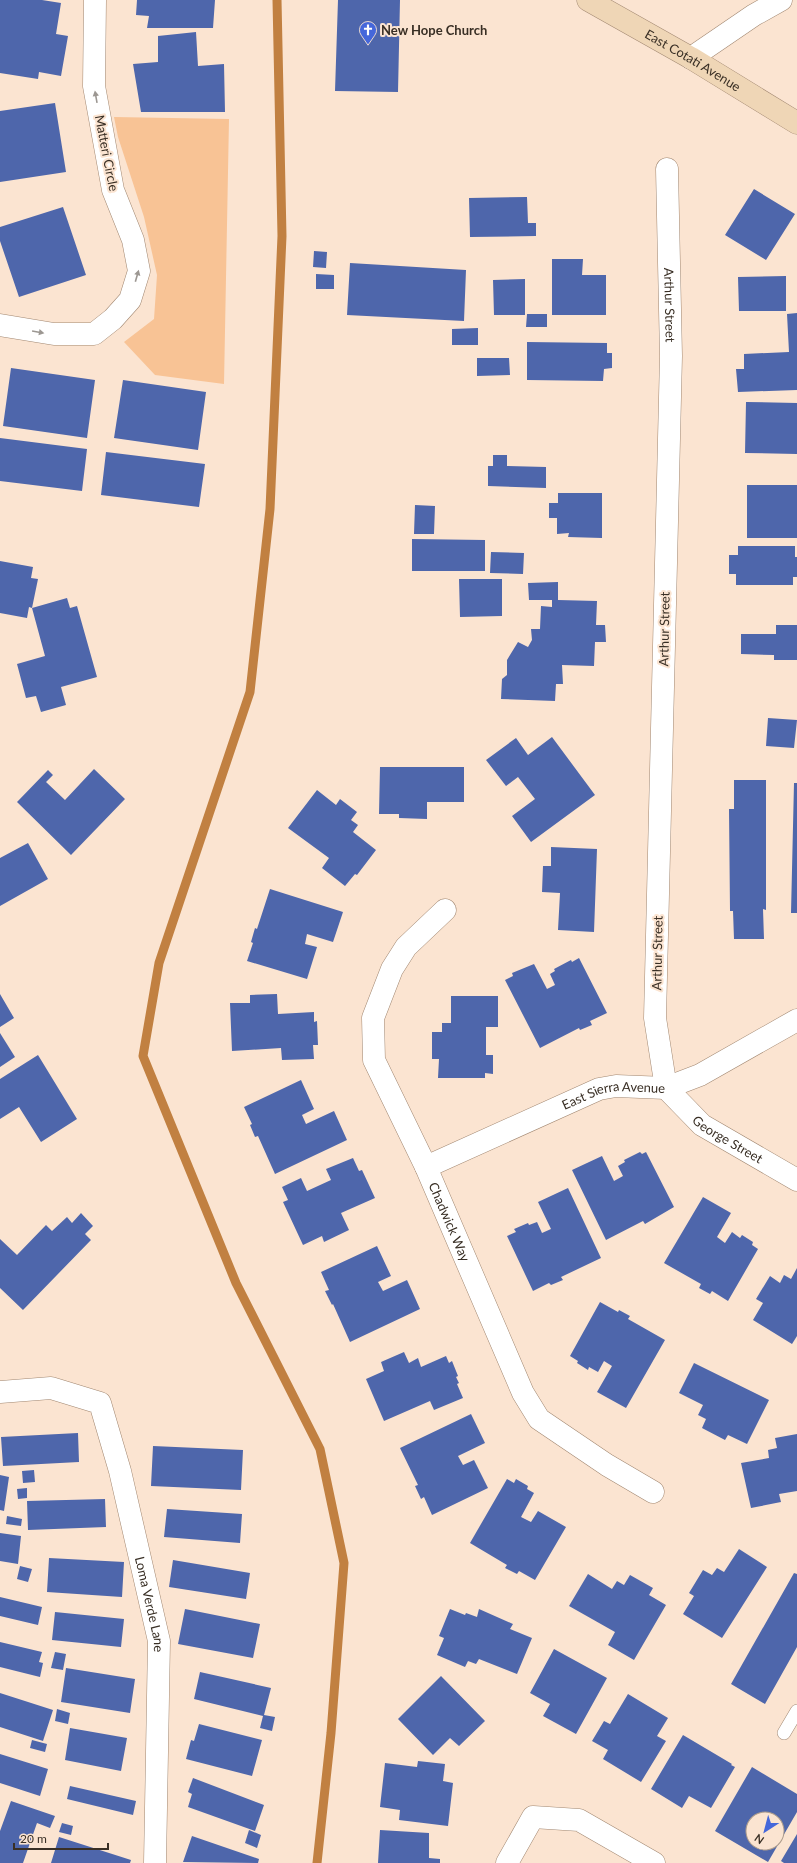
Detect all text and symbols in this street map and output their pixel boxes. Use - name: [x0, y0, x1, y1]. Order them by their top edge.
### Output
- church icon: New Hope Church: [358, 20, 378, 45]
- place label: New Hope Church: [381, 22, 487, 38]
- street label: East Cotati Avenue: [642, 26, 744, 95]
- one-way arrow: [93, 91, 99, 103]
- street label: Matteri Circle: [92, 113, 122, 193]
- street label: Arthur Street: [661, 267, 679, 343]
- one-way arrow: [134, 270, 140, 282]
- one-way arrow: [32, 329, 44, 335]
- street label: Arthur Street: [655, 591, 673, 666]
- street label: Arthur Street: [648, 915, 666, 990]
- street label: East Sierra Avenue: [559, 1078, 666, 1113]
- street label: George Street: [689, 1112, 766, 1167]
- street label: Chadwick Way: [425, 1180, 474, 1264]
- street label: Loma Verde Lane: [132, 1555, 167, 1652]
- north arrow: [745, 1811, 785, 1851]
- scale bar: [14, 1825, 108, 1851]
- text: 20 m: [20, 1831, 47, 1846]
- text: N: [752, 1832, 766, 1847]

